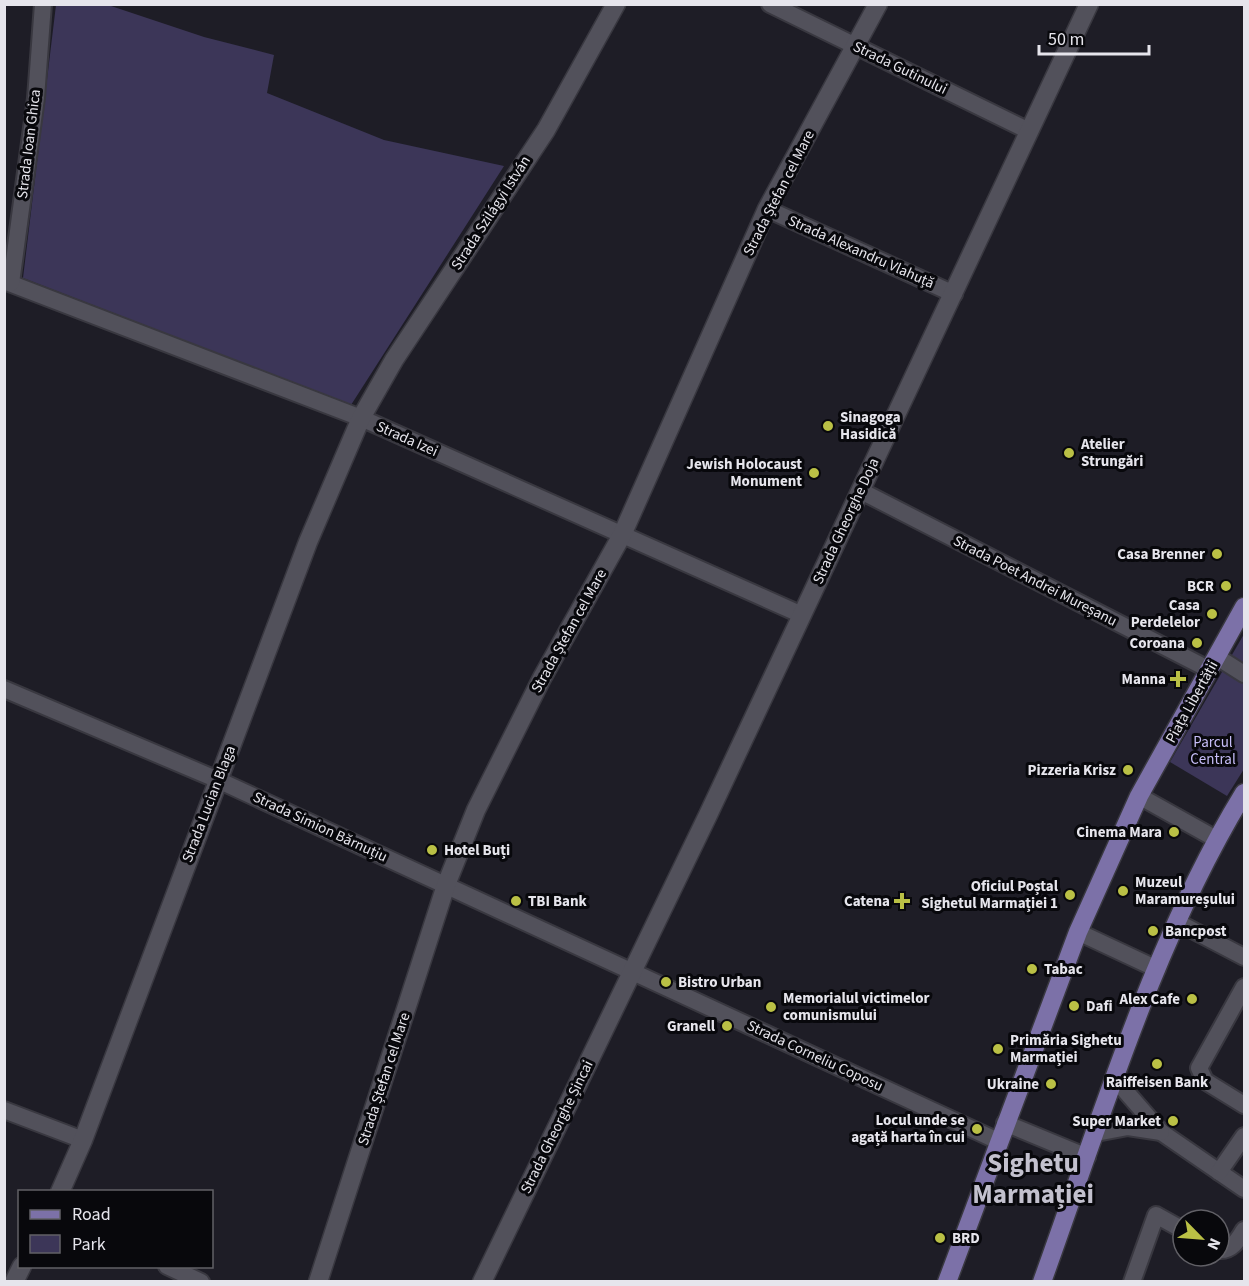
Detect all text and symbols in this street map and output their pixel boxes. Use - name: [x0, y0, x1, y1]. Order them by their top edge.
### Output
- scale bar: [1039, 18, 1148, 56]
- text: 50 m: [1048, 27, 1084, 52]
- street label: Strada Gutinului: [849, 36, 951, 100]
- street label: Strada Ioan Ghica: [12, 88, 46, 200]
- street label: Strada Ștefan cel Mare: [738, 127, 820, 259]
- street label: Strada Szilágyi István: [446, 152, 536, 274]
- street label: Strada Alexandru Vlahuță: [785, 210, 937, 294]
- place label: Sinagoga Hasidică: [840, 407, 901, 445]
- street label: Strada Izei: [373, 416, 441, 462]
- marker: Sinagoga Hasidică: [821, 419, 835, 433]
- place label: Atelier Strungări: [1080, 434, 1143, 472]
- marker: Atelier Strungări: [1062, 446, 1076, 460]
- place label: Jewish Holocaust Monument: [686, 454, 802, 492]
- street label: Strada Gheorghe Doja: [808, 455, 884, 587]
- marker: Jewish Holocaust Monument: [807, 466, 821, 480]
- street label: Strada Poet Andrei Mureșanu: [949, 530, 1121, 632]
- place label: Casa Brenner: [1117, 544, 1205, 565]
- marker: Casa Brenner: [1210, 547, 1224, 561]
- street label: Strada Ștefan cel Mare: [526, 565, 612, 697]
- place label: BCR: [1187, 576, 1214, 597]
- marker: BCR: [1219, 579, 1233, 593]
- place label: Casa Perdelelor: [1131, 595, 1200, 633]
- marker: Casa Perdelelor: [1205, 607, 1219, 621]
- place label: Coroana: [1130, 633, 1185, 654]
- marker: Coroana: [1190, 636, 1204, 650]
- street label: Piața Libertății: [1161, 657, 1223, 747]
- place label: Manna: [1122, 669, 1166, 690]
- marker: Manna: [1171, 672, 1185, 686]
- park label: Parcul Central: [1190, 732, 1236, 770]
- street label: Strada Lucian Blaga: [177, 742, 241, 866]
- place label: Pizzeria Krisz: [1028, 760, 1116, 781]
- marker: Pizzeria Krisz: [1121, 763, 1135, 777]
- street label: Strada Simion Bărnuțiu: [249, 787, 391, 867]
- place label: Cinema Mara: [1076, 822, 1162, 843]
- marker: Cinema Mara: [1167, 825, 1181, 839]
- place label: Hotel Buți: [444, 840, 510, 861]
- marker: Hotel Buți: [425, 843, 439, 857]
- place label: Muzeul Maramureșului: [1135, 872, 1235, 910]
- place label: Oficiul Poștal Sighetul Marmației 1: [921, 876, 1059, 914]
- marker: Muzeul Maramureșului: [1116, 884, 1130, 898]
- marker: Oficiul Poștal Sighetul Marmației 1: [1063, 888, 1077, 902]
- place label: TBI Bank: [528, 891, 587, 912]
- place label: Catena: [844, 891, 890, 912]
- marker: TBI Bank: [509, 894, 523, 908]
- marker: Catena: [895, 894, 909, 908]
- place label: Bancpost: [1165, 921, 1227, 942]
- marker: Bancpost: [1146, 924, 1160, 938]
- place label: Tabac: [1044, 959, 1083, 980]
- marker: Tabac: [1025, 962, 1039, 976]
- place label: Bistro Urban: [678, 972, 761, 993]
- marker: Bistro Urban: [659, 975, 673, 989]
- place label: Memorialul victimelor comunismului: [783, 988, 929, 1026]
- place label: Alex Cafe: [1119, 989, 1180, 1010]
- marker: Alex Cafe: [1185, 992, 1199, 1006]
- place label: Dafi: [1086, 996, 1113, 1017]
- marker: Dafi: [1067, 999, 1081, 1013]
- marker: Memorialul victimelor comunismului: [764, 1000, 778, 1014]
- street label: Strada Ștefan cel Mare: [353, 1010, 415, 1148]
- street label: Strada Corneliu Coposu: [744, 1015, 886, 1097]
- place label: Granell: [667, 1016, 716, 1037]
- marker: Granell: [720, 1019, 734, 1033]
- place label: Primăria Sighetu Marmației: [1010, 1030, 1122, 1068]
- marker: Primăria Sighetu Marmației: [991, 1042, 1005, 1056]
- street label: Strada Gheorghe Șincai: [516, 1057, 598, 1197]
- marker: Raiffeisen Bank: [1150, 1057, 1164, 1071]
- place label: Raiffeisen Bank: [1106, 1072, 1209, 1093]
- place label: Ukraine: [987, 1074, 1039, 1095]
- marker: Ukraine: [1044, 1077, 1058, 1091]
- place label: Locul unde se agață harta în cui: [851, 1110, 965, 1148]
- place label: Super Market: [1072, 1111, 1161, 1132]
- marker: Super Market: [1166, 1114, 1180, 1128]
- marker: Locul unde se agață harta în cui: [970, 1122, 984, 1136]
- district label: Sighetu Marmației: [972, 1144, 1094, 1214]
- legend: [18, 1190, 213, 1268]
- text: Road: [72, 1202, 111, 1227]
- north arrow: [1171, 1208, 1231, 1268]
- place label: BRD: [952, 1228, 980, 1249]
- marker: BRD: [933, 1231, 947, 1245]
- text: Park: [72, 1232, 106, 1257]
- text: N: [1201, 1234, 1226, 1253]

